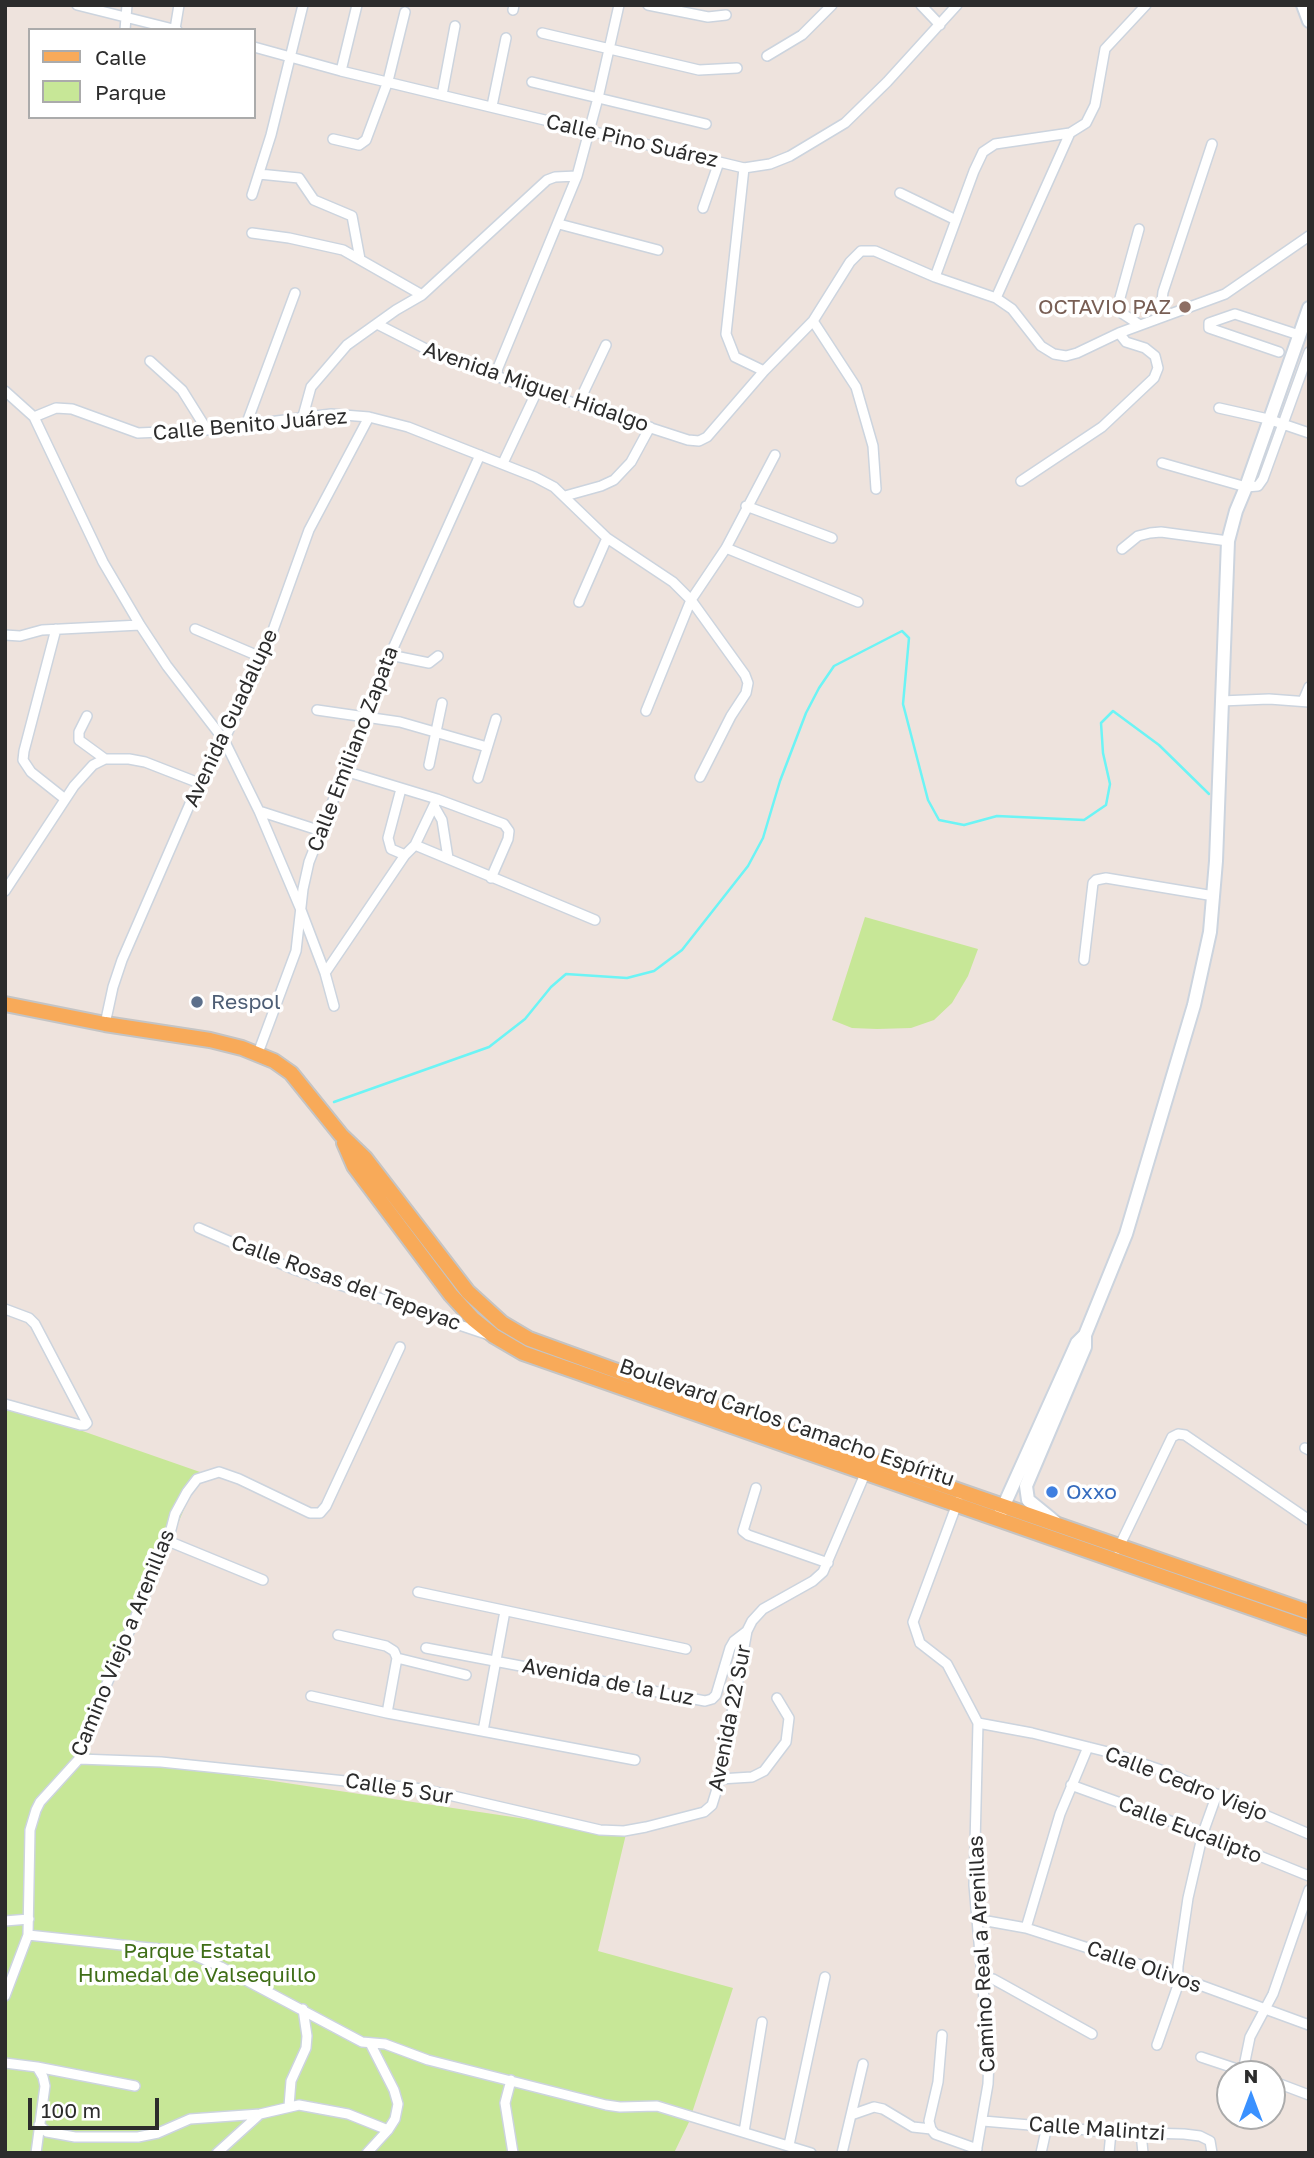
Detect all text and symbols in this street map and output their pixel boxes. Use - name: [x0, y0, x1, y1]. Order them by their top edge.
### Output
- legend: [28, 28, 256, 119]
- text: Calle: [95, 44, 147, 70]
- text: Parque: [95, 79, 166, 105]
- street label: Calle Pino Suárez: [544, 109, 720, 173]
- place label: OCTAVIO PAZ: [1038, 294, 1171, 320]
- marker: OCTAVIO PAZ: [1177, 299, 1193, 315]
- street label: Avenida Miguel Hidalgo: [420, 337, 652, 437]
- street label: Calle Benito Juárez: [152, 404, 348, 446]
- street label: Avenida Guadalupe: [179, 625, 283, 811]
- street label: Calle Emiliano Zapata: [302, 643, 404, 855]
- place label: Respol: [211, 989, 281, 1015]
- marker: Respol: [189, 994, 205, 1010]
- street label: Calle Rosas del Tepeyac: [228, 1230, 464, 1336]
- street label: Boulevard Carlos Camacho Espíritu: [616, 1354, 958, 1492]
- place label: Oxxo: [1066, 1479, 1117, 1505]
- marker: Oxxo: [1044, 1484, 1060, 1500]
- street label: Camino Viejo a Arenillas: [66, 1526, 180, 1760]
- street label: Avenida 22 Sur: [703, 1643, 757, 1793]
- street label: Avenida de la Luz: [520, 1653, 696, 1711]
- street label: Calle Cedro Viejo: [1101, 1741, 1271, 1827]
- street label: Calle 5 Sur: [343, 1768, 455, 1810]
- street label: Calle Eucalipto: [1115, 1791, 1265, 1869]
- street label: Camino Real a Arenillas: [963, 1835, 1001, 2073]
- street label: Calle Olivos: [1083, 1936, 1205, 1998]
- park label: Parque Estatal Humedal de Valsequillo: [78, 1938, 316, 1988]
- north arrow: [1216, 2060, 1286, 2130]
- text: N: [1244, 2064, 1258, 2087]
- scale bar: [32, 2084, 163, 2128]
- text: 100 m: [41, 2097, 101, 2123]
- street label: Calle Malintzi: [1028, 2112, 1166, 2146]

